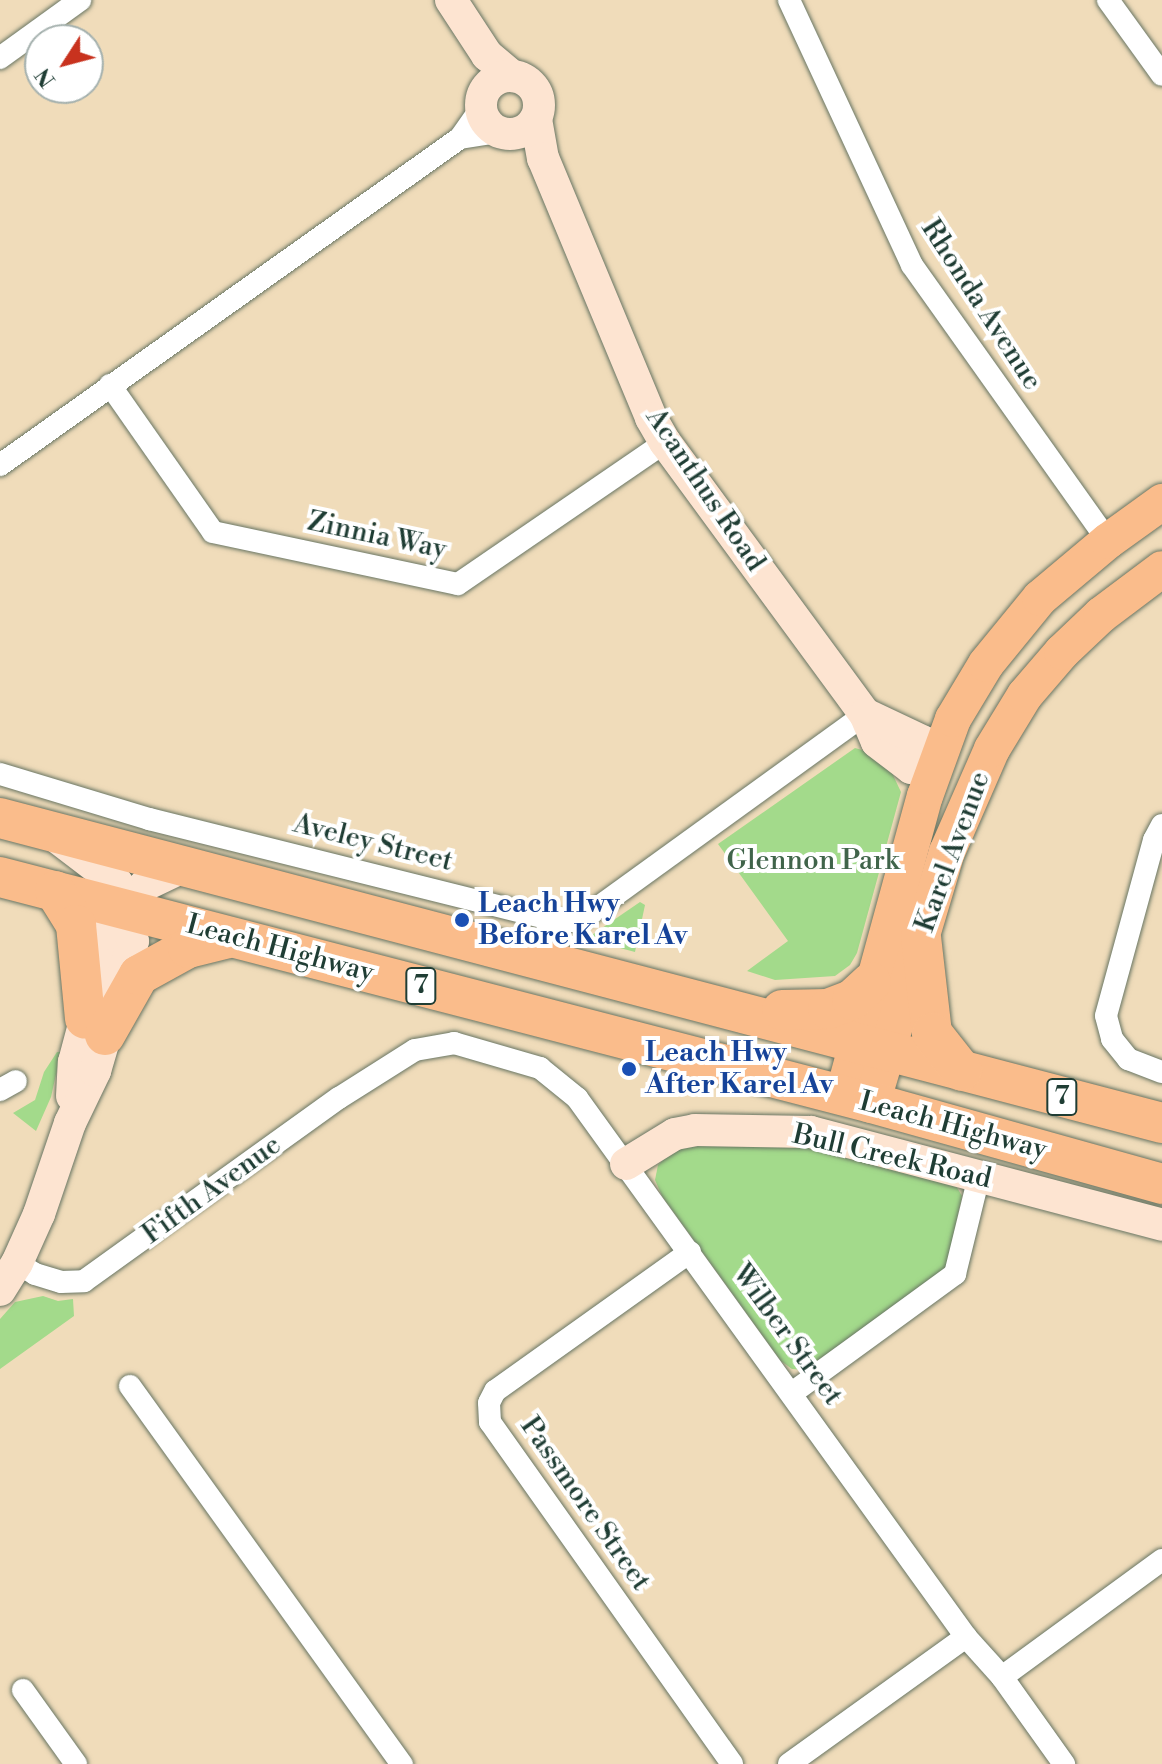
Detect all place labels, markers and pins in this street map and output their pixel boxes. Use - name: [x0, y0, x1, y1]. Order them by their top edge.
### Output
- place label: Leach Hwy Before Karel Av: [478, 887, 687, 953]
- marker: Leach Hwy Before Karel Av: [453, 911, 471, 929]
- place label: Leach Hwy After Karel Av: [645, 1036, 833, 1102]
- marker: Leach Hwy After Karel Av: [620, 1060, 638, 1078]

